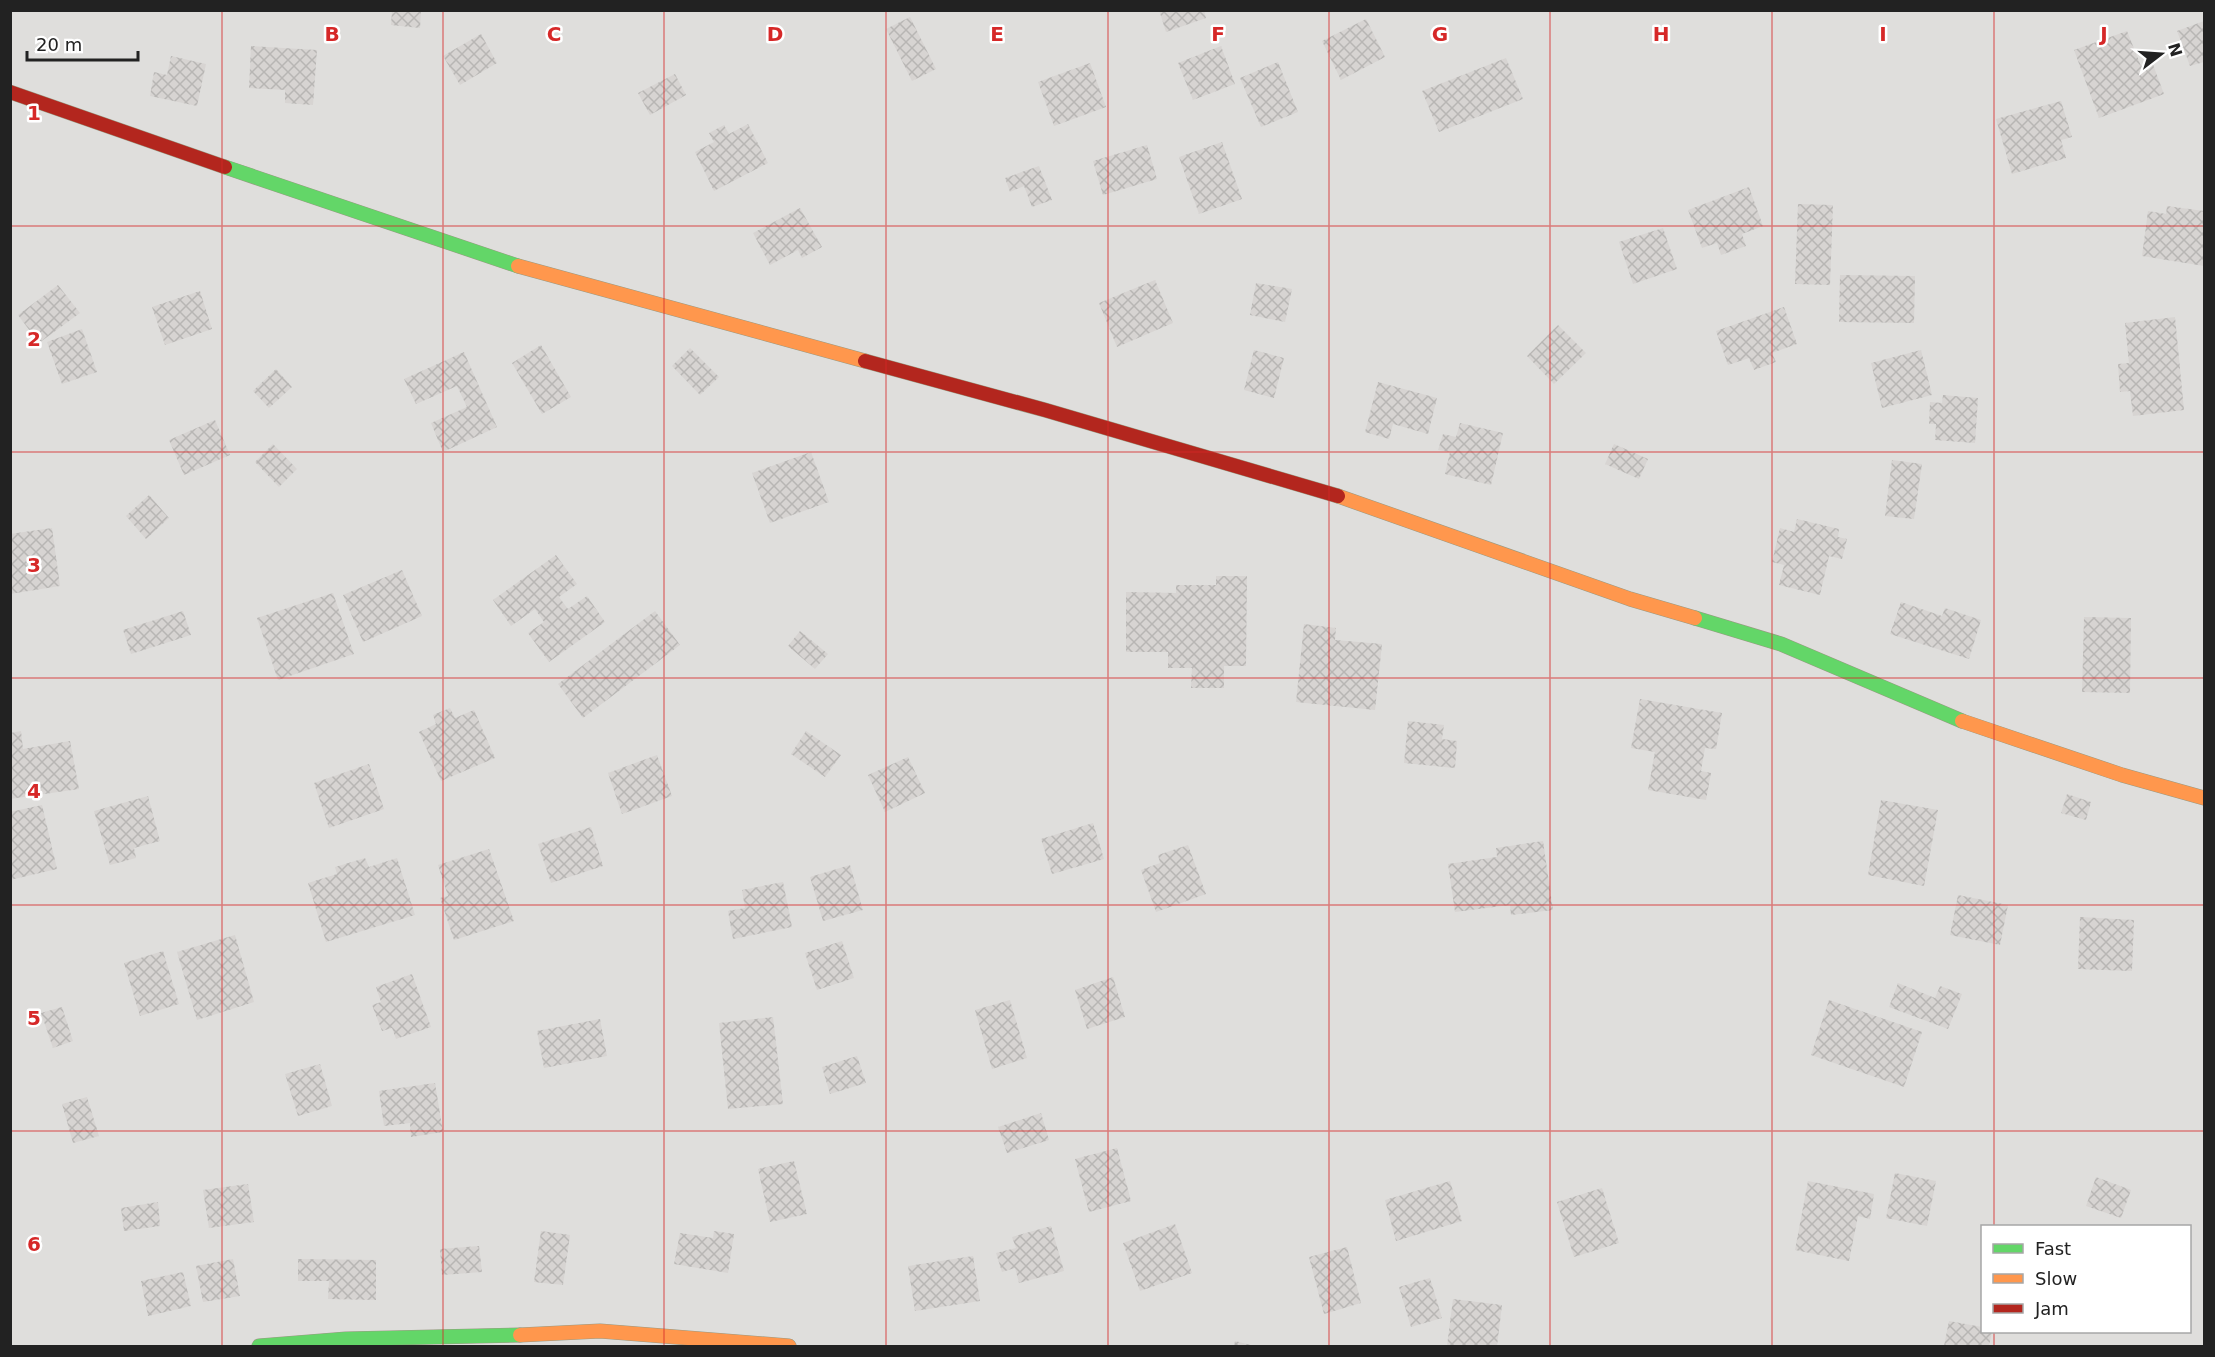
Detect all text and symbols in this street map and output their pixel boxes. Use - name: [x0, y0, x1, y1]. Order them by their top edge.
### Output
- text: B: [324, 22, 340, 46]
- text: C: [547, 22, 561, 46]
- text: D: [767, 22, 783, 46]
- text: E: [990, 22, 1004, 46]
- text: F: [1211, 22, 1225, 46]
- text: G: [1432, 22, 1448, 46]
- text: H: [1653, 22, 1669, 46]
- text: I: [1879, 22, 1887, 46]
- text: J: [2098, 22, 2108, 46]
- scale bar: [27, 24, 138, 62]
- north arrow: [2131, 24, 2191, 84]
- text: 20 m: [36, 34, 82, 55]
- text: N: [2164, 41, 2186, 59]
- text: 1: [27, 101, 41, 125]
- text: 2: [27, 327, 41, 351]
- text: 3: [27, 553, 41, 577]
- text: 4: [27, 779, 41, 803]
- text: 5: [27, 1006, 41, 1030]
- legend: [1981, 1225, 2191, 1333]
- text: 6: [27, 1232, 41, 1256]
- text: Fast: [2035, 1238, 2071, 1259]
- text: Slow: [2035, 1268, 2077, 1289]
- text: Jam: [2034, 1298, 2069, 1319]

